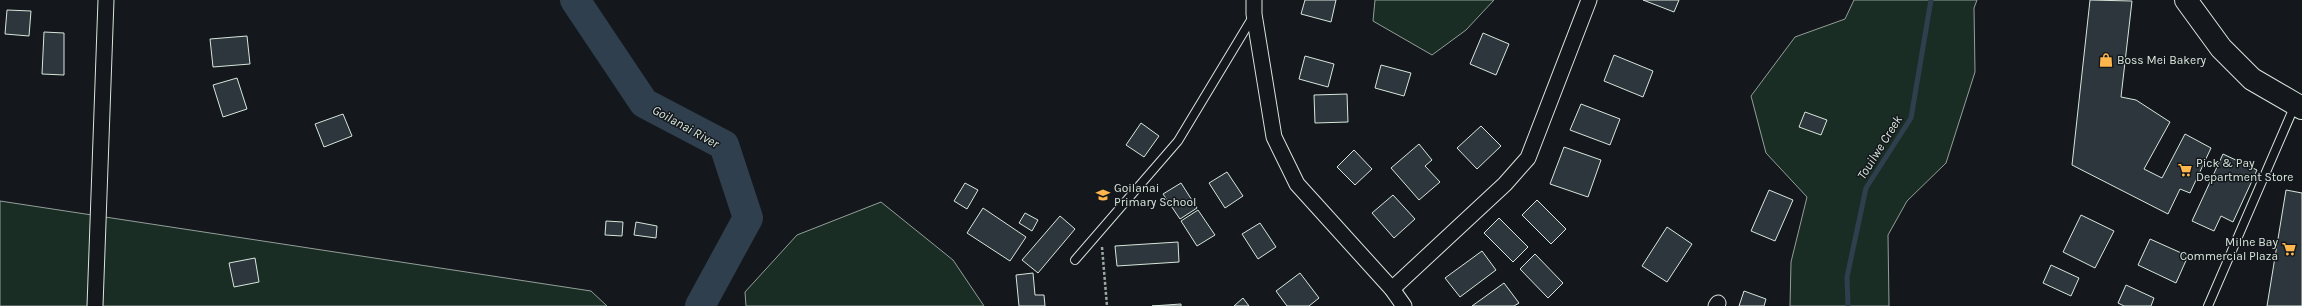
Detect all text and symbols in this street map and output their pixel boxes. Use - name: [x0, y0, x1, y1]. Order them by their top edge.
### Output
- shop icon: Boss Mei Bakery: [2098, 52, 2114, 68]
- place label: Boss Mei Bakery: [2117, 53, 2207, 67]
- water label: Goilanai River: [650, 102, 722, 151]
- water label: Touilwe Creek: [1854, 112, 1905, 182]
- place label: Pick & Pay Department Store: [2196, 156, 2293, 184]
- supermarket icon: Pick & Pay Department Store: [2177, 162, 2193, 178]
- place label: Goilanai Primary School: [1114, 181, 1196, 209]
- school or university icon: Goilanai Primary School: [1095, 187, 1111, 203]
- place label: Milne Bay Commercial Plaza: [2180, 235, 2278, 263]
- supermarket icon: Milne Bay Commercial Plaza: [2281, 241, 2297, 257]

